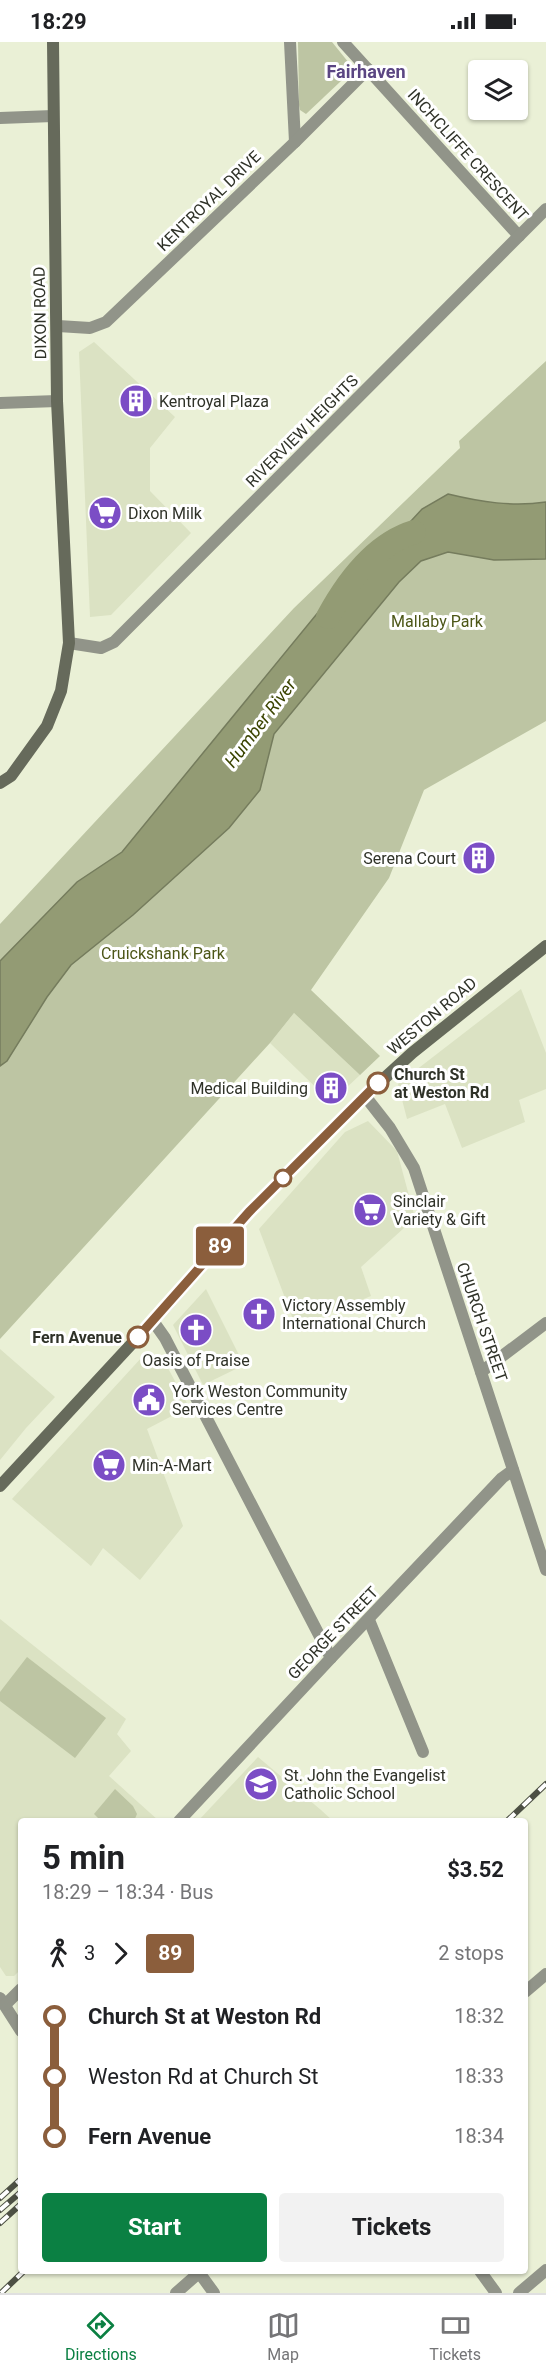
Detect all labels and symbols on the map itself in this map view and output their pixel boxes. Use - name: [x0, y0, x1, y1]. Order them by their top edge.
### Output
- district label: Fairhaven: [327, 61, 405, 82]
- street label: INCHCLIFFE CRESCENT: [404, 85, 533, 225]
- street label: KENTROYAL DRIVE: [153, 147, 265, 255]
- street label: DIXON ROAD: [30, 266, 50, 360]
- street label: RIVERVIEW HEIGHTS: [242, 371, 362, 491]
- building icon: Kentroyal Plaza: [118, 383, 154, 419]
- place label: Kentroyal Plaza: [159, 392, 269, 411]
- supermarket icon: Dixon Milk: [87, 495, 123, 531]
- place label: Dixon Milk: [128, 504, 203, 523]
- park label: Mallaby Park: [391, 612, 484, 631]
- water label: Humber River: [220, 674, 301, 771]
- building icon: Serena Court: [461, 840, 497, 876]
- place label: Serena Court: [363, 849, 456, 868]
- park label: Cruickshank Park: [101, 944, 226, 963]
- street label: WESTON ROAD: [384, 973, 480, 1059]
- place label: Church St at Weston Rd: [394, 1065, 489, 1102]
- building icon: Medical Building: [313, 1070, 349, 1106]
- marker: Church St at Weston Rd: [367, 1072, 389, 1094]
- place label: Medical Building: [190, 1079, 308, 1098]
- unlabelled marker: [274, 1169, 292, 1187]
- supermarket icon: Sinclair Variety & Gift: [352, 1192, 388, 1228]
- place label: Sinclair Variety & Gift: [393, 1192, 486, 1229]
- line badge: 89: [193, 1226, 247, 1266]
- street label: CHURCH STREET: [453, 1260, 511, 1384]
- church icon: Victory Assembly International Church: [241, 1296, 277, 1332]
- place label: Victory Assembly International Church: [282, 1296, 426, 1333]
- church icon: Oasis of Praise: [178, 1312, 214, 1348]
- marker: Fern Avenue: [127, 1326, 149, 1348]
- place label: Fern Avenue: [32, 1328, 122, 1347]
- place label: Oasis of Praise: [142, 1351, 250, 1370]
- public building icon: York Weston Community Services Centre: [131, 1382, 167, 1418]
- place label: York Weston Community Services Centre: [172, 1382, 348, 1419]
- supermarket icon: Min-A-Mart: [91, 1447, 127, 1483]
- place label: Min-A-Mart: [132, 1456, 212, 1475]
- street label: GEORGE STREET: [284, 1582, 382, 1683]
- school or university icon: St. John the Evangelist Catholic School: [243, 1766, 279, 1802]
- place label: St. John the Evangelist Catholic School: [284, 1766, 446, 1803]

